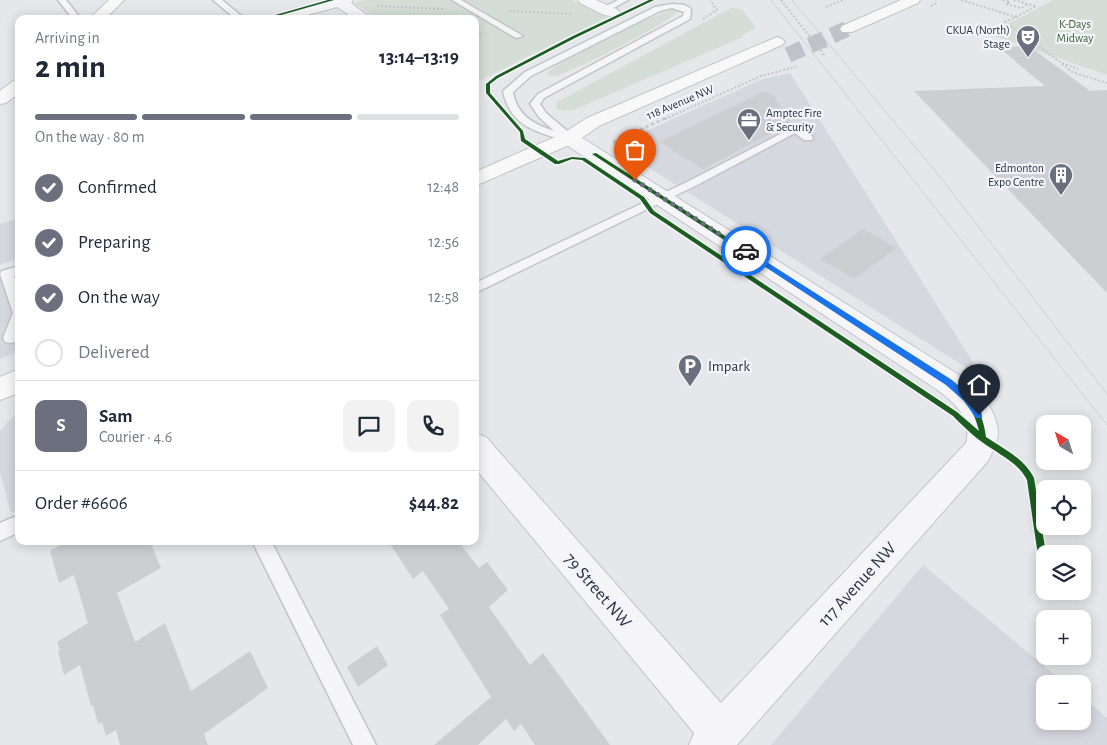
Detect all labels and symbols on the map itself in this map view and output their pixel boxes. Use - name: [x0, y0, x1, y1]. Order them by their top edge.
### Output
- park label: K-Days Midway: [1057, 18, 1093, 45]
- place label: CKUA (North) Stage: [946, 24, 1010, 50]
- theatre icon: CKUA (North) Stage: [1015, 24, 1041, 58]
- street label: 118 Avenue NW: [645, 82, 716, 122]
- office icon: Amptec Fire & Security: [736, 107, 762, 141]
- place label: Amptec Fire & Security: [766, 107, 822, 134]
- pin: [614, 129, 656, 180]
- place label: Edmonton Expo Centre: [988, 162, 1044, 188]
- building icon: Edmonton Expo Centre: [1048, 162, 1074, 196]
- courier: [721, 226, 771, 276]
- parking icon: Impark: [677, 353, 703, 387]
- place label: Impark: [708, 359, 750, 374]
- pin: [958, 364, 1000, 415]
- north arrow: [1036, 415, 1091, 470]
- street label: 117 Avenue NW: [815, 539, 900, 630]
- street label: 79 Street NW: [560, 550, 634, 631]

